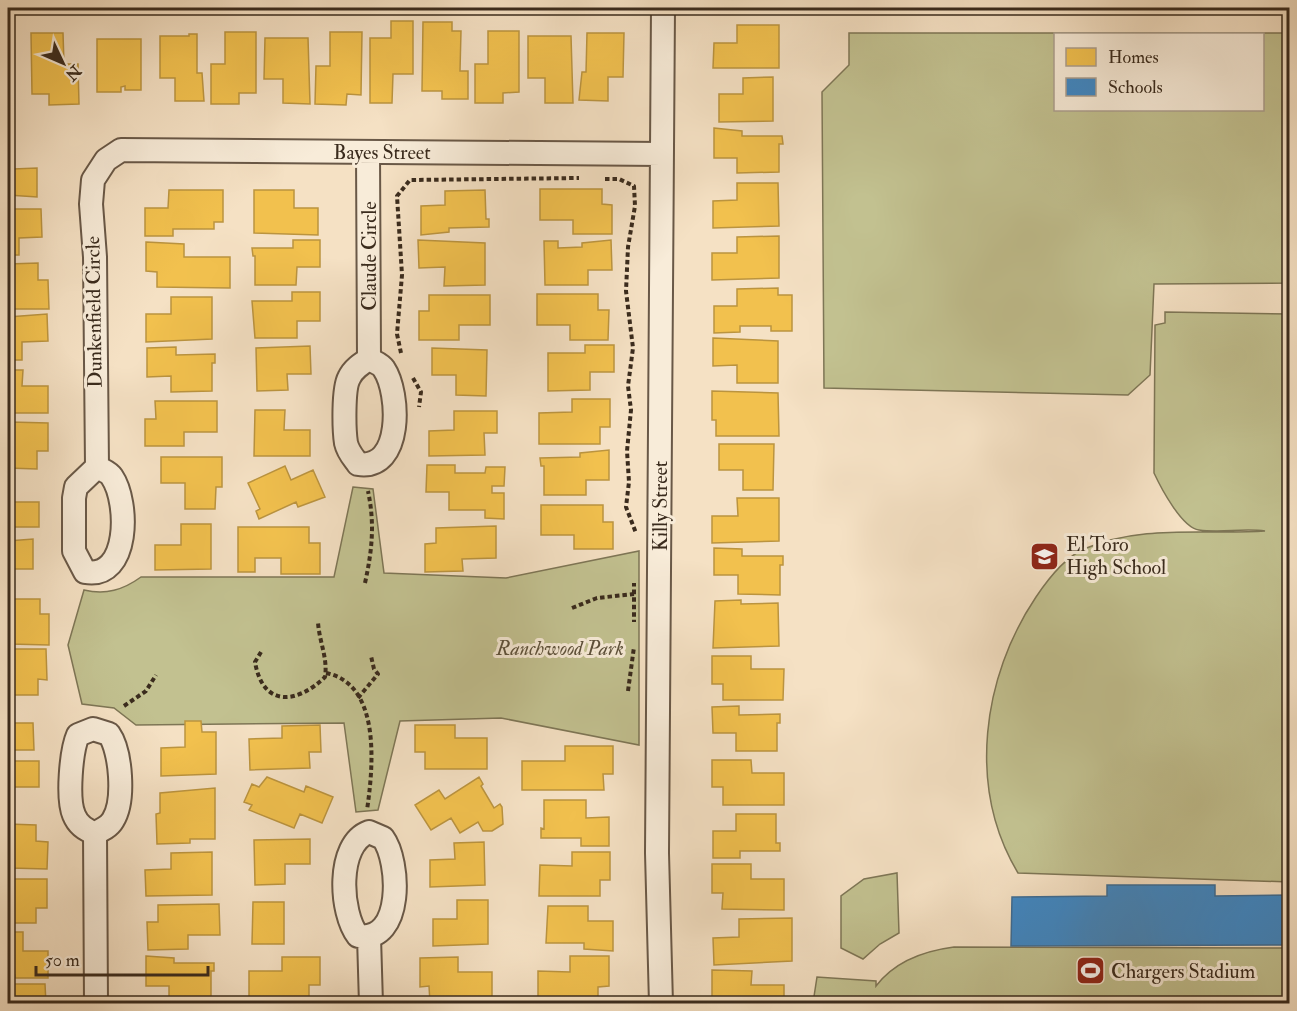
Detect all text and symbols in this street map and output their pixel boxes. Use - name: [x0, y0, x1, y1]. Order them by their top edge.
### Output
- north arrow: [33, 33, 93, 93]
- legend: [1054, 33, 1264, 111]
- text: Homes: [1108, 46, 1159, 69]
- text: N: [60, 60, 86, 85]
- text: Schools: [1108, 76, 1163, 99]
- street label: Bayes Street: [333, 140, 431, 165]
- street label: Claude Circle: [357, 201, 382, 311]
- street label: Dunkenfield Circle: [80, 236, 108, 388]
- street label: Killy Street: [648, 460, 673, 551]
- place label: El Toro High School: [1066, 532, 1166, 580]
- school or university icon: El Toro High School: [1029, 540, 1061, 572]
- park label: Ranchwood Park: [495, 636, 624, 661]
- scale bar: [36, 939, 208, 977]
- text: 50 m: [45, 949, 80, 972]
- sports icon: Chargers Stadium: [1074, 955, 1106, 987]
- place label: Chargers Stadium: [1111, 959, 1256, 984]

